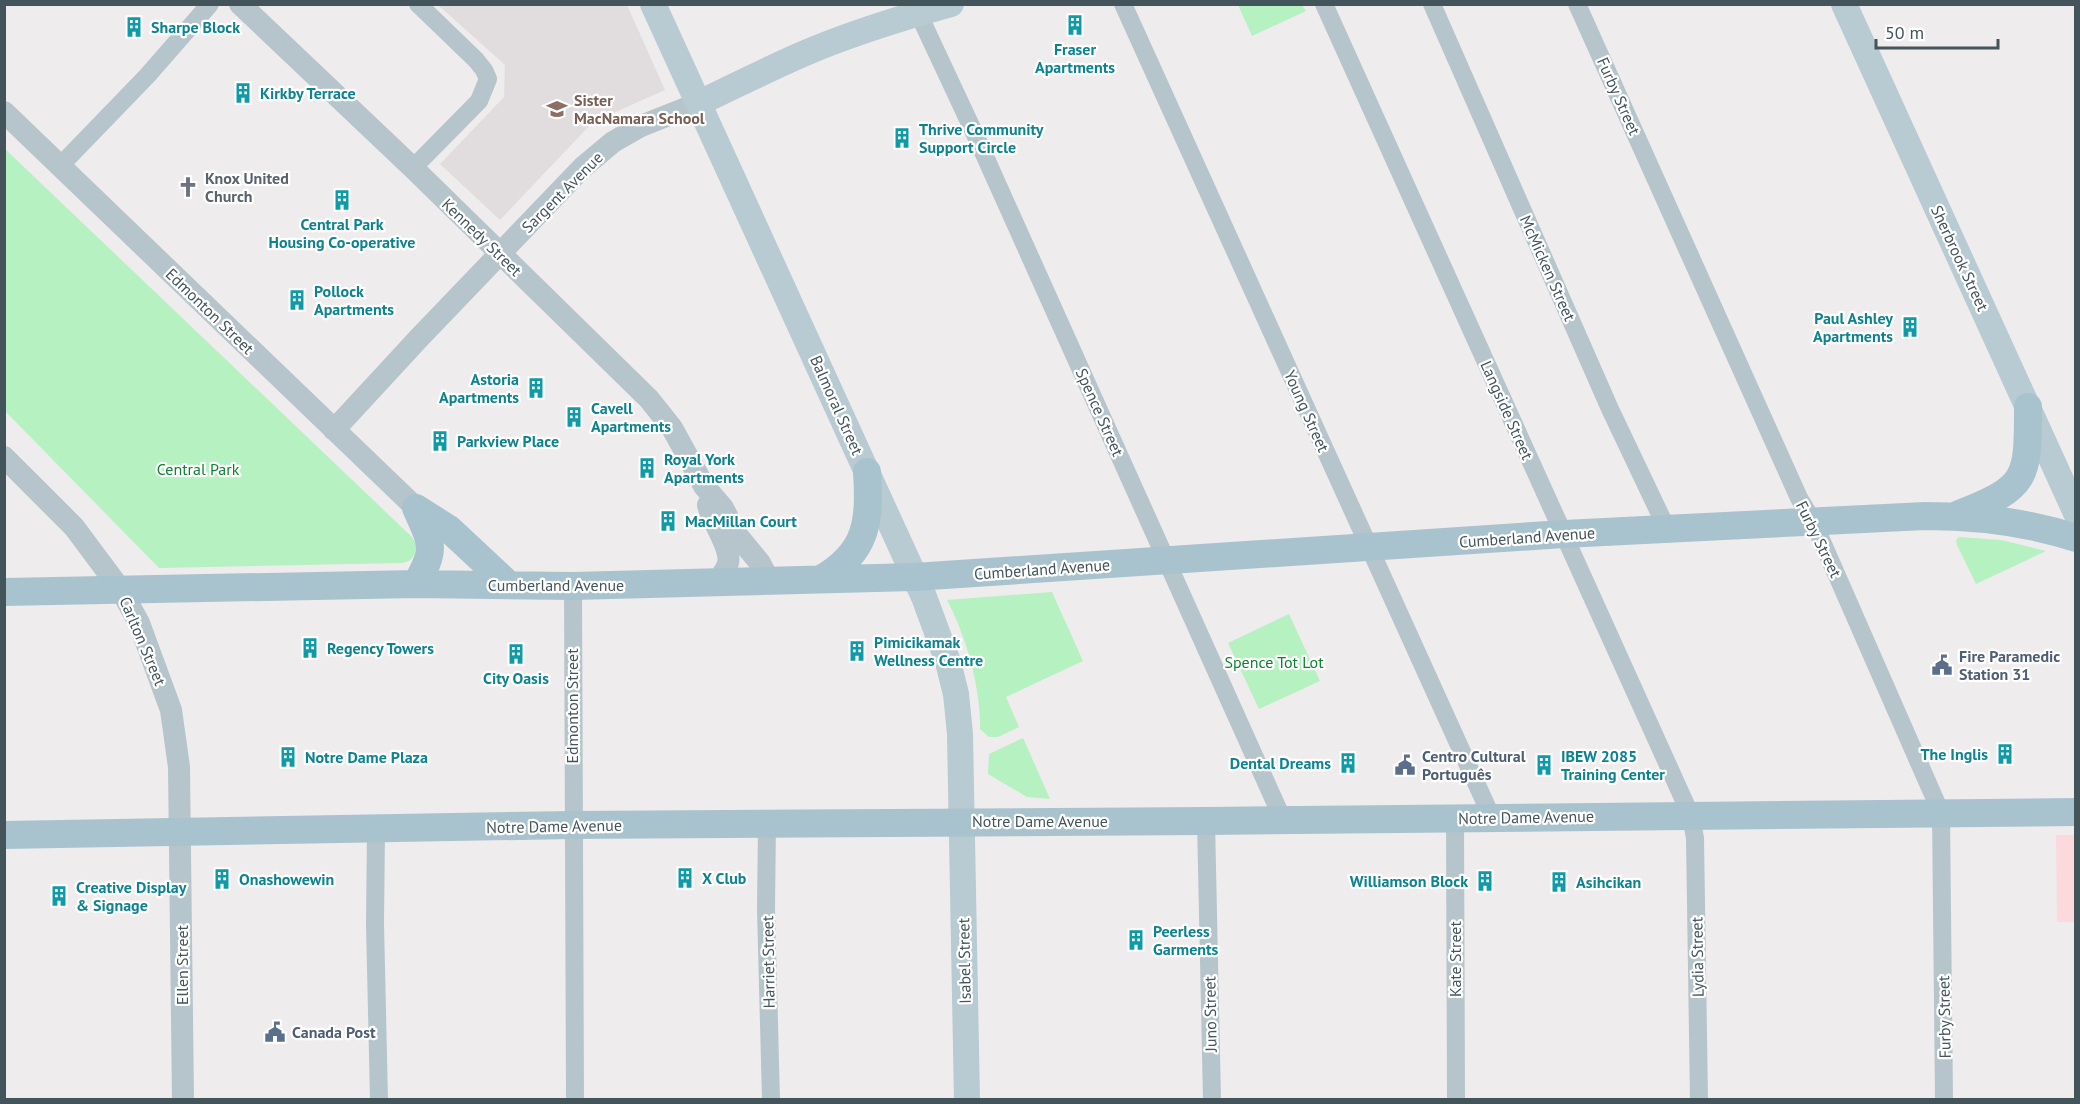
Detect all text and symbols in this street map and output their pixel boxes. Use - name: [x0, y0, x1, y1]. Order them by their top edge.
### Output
- scale bar: [1876, 12, 1998, 50]
- building icon: Fraser Apartments: [1063, 13, 1087, 37]
- building icon: Sharpe Block: [122, 15, 146, 39]
- place label: Sharpe Block: [151, 17, 240, 37]
- text: 50 m: [1885, 21, 1924, 44]
- place label: Fraser Apartments: [1035, 39, 1115, 77]
- street label: Furby Street: [1593, 54, 1645, 138]
- building icon: Kirkby Terrace: [231, 81, 255, 105]
- place label: Kirkby Terrace: [260, 83, 356, 103]
- place label: Sister MacNamara School: [574, 90, 705, 128]
- school or university icon: Sister MacNamara School: [545, 97, 569, 121]
- place label: Thrive Community Support Circle: [919, 119, 1044, 157]
- building icon: Thrive Community Support Circle: [890, 126, 914, 150]
- street label: Sargent Avenue: [517, 147, 607, 237]
- place label: Knox United Church: [205, 168, 289, 206]
- church icon: Knox United Church: [176, 175, 200, 199]
- building icon: Central Park Housing Co-operative: [330, 188, 354, 212]
- street label: Kennedy Street: [438, 194, 527, 280]
- street label: Sherbrook Street: [1927, 202, 1993, 315]
- street label: McMicken Street: [1516, 212, 1580, 324]
- place label: Central Park Housing Co-operative: [269, 214, 415, 252]
- street label: Edmonton Street: [162, 264, 259, 359]
- place label: Pollock Apartments: [314, 281, 394, 319]
- building icon: Pollock Apartments: [285, 288, 309, 312]
- place label: Paul Ashley Apartments: [1813, 308, 1893, 346]
- building icon: Paul Ashley Apartments: [1898, 315, 1922, 339]
- street label: Balmoral Street: [806, 352, 868, 458]
- street label: Langside Street: [1476, 357, 1538, 463]
- street label: Spence Street: [1072, 365, 1129, 460]
- street label: Young Street: [1280, 367, 1334, 455]
- place label: Astoria Apartments: [439, 369, 519, 407]
- building icon: Astoria Apartments: [524, 376, 548, 400]
- place label: Cavell Apartments: [591, 398, 671, 436]
- building icon: Cavell Apartments: [562, 405, 586, 429]
- building icon: Parkview Place: [428, 429, 452, 453]
- place label: Parkview Place: [457, 431, 559, 451]
- place label: Royal York Apartments: [664, 449, 744, 487]
- building icon: Royal York Apartments: [635, 456, 659, 480]
- park label: Central Park: [157, 459, 240, 479]
- street label: Furby Street: [1792, 497, 1846, 581]
- building icon: MacMillan Court: [656, 509, 680, 533]
- place label: MacMillan Court: [685, 511, 797, 531]
- street label: Cumberland Avenue: [1458, 522, 1596, 552]
- street label: Cumberland Avenue: [973, 554, 1111, 584]
- street label: Cumberland Avenue: [488, 575, 624, 595]
- street label: Carlton Street: [115, 594, 171, 689]
- place label: Pimicikamak Wellness Centre: [874, 632, 983, 670]
- building icon: Regency Towers: [298, 636, 322, 660]
- place label: Regency Towers: [327, 638, 434, 658]
- building icon: Pimicikamak Wellness Centre: [845, 639, 869, 663]
- building icon: City Oasis: [504, 642, 528, 666]
- place label: Fire Paramedic Station 31: [1959, 646, 2060, 684]
- street label: Edmonton Street: [562, 648, 582, 764]
- park label: Spence Tot Lot: [1224, 652, 1324, 672]
- public building icon: Fire Paramedic Station 31: [1930, 653, 1954, 677]
- place label: City Oasis: [483, 668, 549, 688]
- building icon: The Inglis: [1993, 742, 2017, 766]
- place label: The Inglis: [1920, 744, 1988, 764]
- building icon: Notre Dame Plaza: [276, 745, 300, 769]
- place label: Centro Cultural Português: [1422, 746, 1526, 784]
- place label: IBEW 2085 Training Center: [1561, 746, 1665, 784]
- place label: Notre Dame Plaza: [305, 747, 428, 767]
- building icon: Dental Dreams: [1336, 751, 1360, 775]
- place label: Dental Dreams: [1230, 753, 1331, 773]
- public building icon: Centro Cultural Português: [1393, 753, 1417, 777]
- building icon: IBEW 2085 Training Center: [1532, 753, 1556, 777]
- street label: Notre Dame Avenue: [1458, 806, 1594, 828]
- street label: Notre Dame Avenue: [972, 811, 1108, 831]
- street label: Notre Dame Avenue: [486, 815, 622, 837]
- building icon: X Club: [673, 866, 697, 890]
- building icon: Onashowewin: [210, 867, 234, 891]
- place label: X Club: [702, 868, 747, 888]
- place label: Onashowewin: [239, 869, 334, 889]
- building icon: Williamson Block: [1473, 869, 1497, 893]
- building icon: Asihcikan: [1547, 870, 1571, 894]
- place label: Williamson Block: [1350, 871, 1468, 891]
- place label: Asihcikan: [1576, 872, 1641, 892]
- place label: Creative Display & Signage: [76, 877, 187, 915]
- building icon: Creative Display & Signage: [47, 884, 71, 908]
- street label: Harriet Street: [757, 915, 779, 1008]
- street label: Lydia Street: [1686, 916, 1708, 997]
- street label: Isabel Street: [953, 917, 975, 1004]
- place label: Peerless Garments: [1153, 921, 1219, 959]
- street label: Kate Street: [1445, 921, 1465, 997]
- street label: Ellen Street: [172, 924, 192, 1005]
- building icon: Peerless Garments: [1124, 928, 1148, 952]
- street label: Juno Street: [1199, 975, 1221, 1053]
- street label: Furby Street: [1933, 975, 1955, 1059]
- public building icon: Canada Post: [263, 1020, 287, 1044]
- place label: Canada Post: [292, 1022, 376, 1042]

